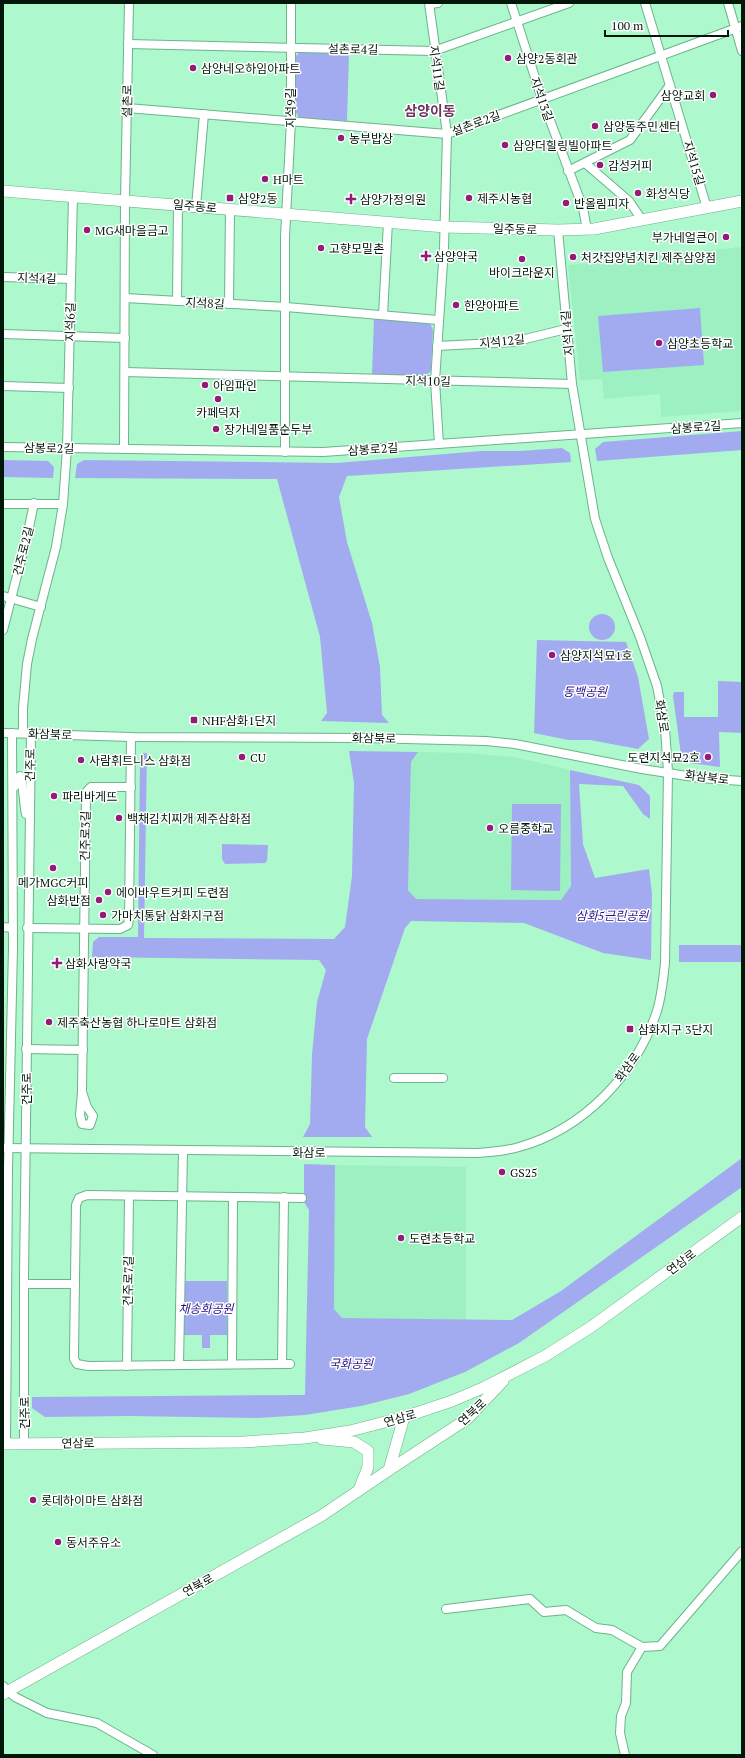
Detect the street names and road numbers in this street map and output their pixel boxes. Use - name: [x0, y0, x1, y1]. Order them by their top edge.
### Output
- street label: 설촌로4길: [328, 41, 378, 57]
- street label: 지석11길: [426, 44, 448, 92]
- street label: 지석13길: [527, 75, 557, 123]
- street label: 설촌로: [119, 84, 135, 118]
- street label: 지석9길: [283, 88, 298, 128]
- street label: 설촌로2길: [450, 107, 502, 139]
- street label: 지석15길: [680, 139, 708, 187]
- street label: 일주동로: [172, 197, 218, 215]
- street label: 일주동로: [493, 221, 537, 237]
- street label: 지석4길: [17, 270, 57, 286]
- street label: 지석8길: [185, 294, 225, 312]
- street label: 지석6길: [62, 302, 78, 342]
- street label: 지석14길: [558, 309, 576, 357]
- street label: 지석12길: [478, 331, 526, 351]
- street label: 지석10길: [405, 373, 451, 389]
- street label: 삼봉로2길: [670, 418, 722, 436]
- street label: 삼봉로2길: [24, 440, 74, 456]
- street label: 삼봉로2길: [347, 440, 399, 458]
- street label: 건주로2길: [10, 525, 36, 577]
- street label: 화삼로: [652, 698, 672, 734]
- street label: 화삼북로: [28, 726, 72, 742]
- street label: 화삼북로: [352, 730, 396, 746]
- street label: 건주로: [22, 748, 38, 782]
- street label: 화삼북로: [684, 767, 730, 787]
- street label: 건주로3길: [77, 811, 93, 861]
- street label: 화삼로: [611, 1049, 643, 1085]
- street label: 건주로: [19, 1072, 34, 1106]
- street label: 화삼로: [292, 1145, 326, 1160]
- street label: 연삼로: [663, 1246, 699, 1278]
- street label: 건주로7길: [120, 1256, 136, 1306]
- street label: 연북로: [455, 1395, 489, 1429]
- street label: 건주로: [17, 1396, 32, 1430]
- street label: 연삼로: [382, 1406, 418, 1430]
- street label: 연삼로: [61, 1435, 95, 1451]
- street label: 연북로: [180, 1570, 216, 1600]

